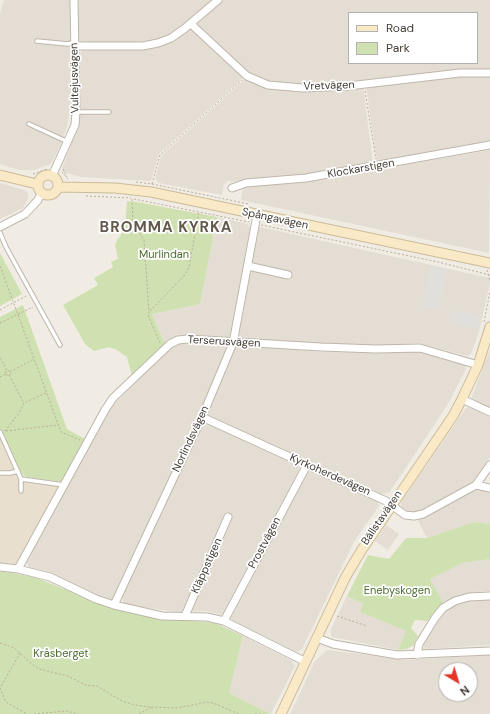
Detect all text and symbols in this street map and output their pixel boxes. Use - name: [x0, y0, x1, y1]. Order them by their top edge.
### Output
- legend: [348, 12, 478, 64]
- text: Road: [386, 20, 414, 36]
- text: Park: [386, 40, 410, 56]
- street label: Vultejusvägen: [68, 43, 82, 113]
- street label: Vretvägen: [303, 79, 355, 93]
- street label: Klockarstigen: [326, 157, 396, 181]
- street label: Spångavägen: [241, 206, 309, 232]
- district label: BROMMA KYRKA: [100, 219, 232, 237]
- park label: Murlindan: [139, 248, 189, 262]
- street label: Terserusvägen: [187, 334, 261, 350]
- street label: Norlindsvägen: [170, 404, 212, 474]
- street label: Kyrkoherdevägen: [288, 451, 372, 499]
- street label: Bällstavägen: [359, 488, 405, 548]
- street label: Prostvägen: [246, 515, 284, 571]
- street label: Kläppstigen: [189, 536, 225, 596]
- park label: Enebyskogen: [364, 584, 430, 598]
- park label: Kråsberget: [33, 647, 89, 661]
- north arrow: [438, 662, 478, 702]
- text: N: [457, 683, 472, 699]

